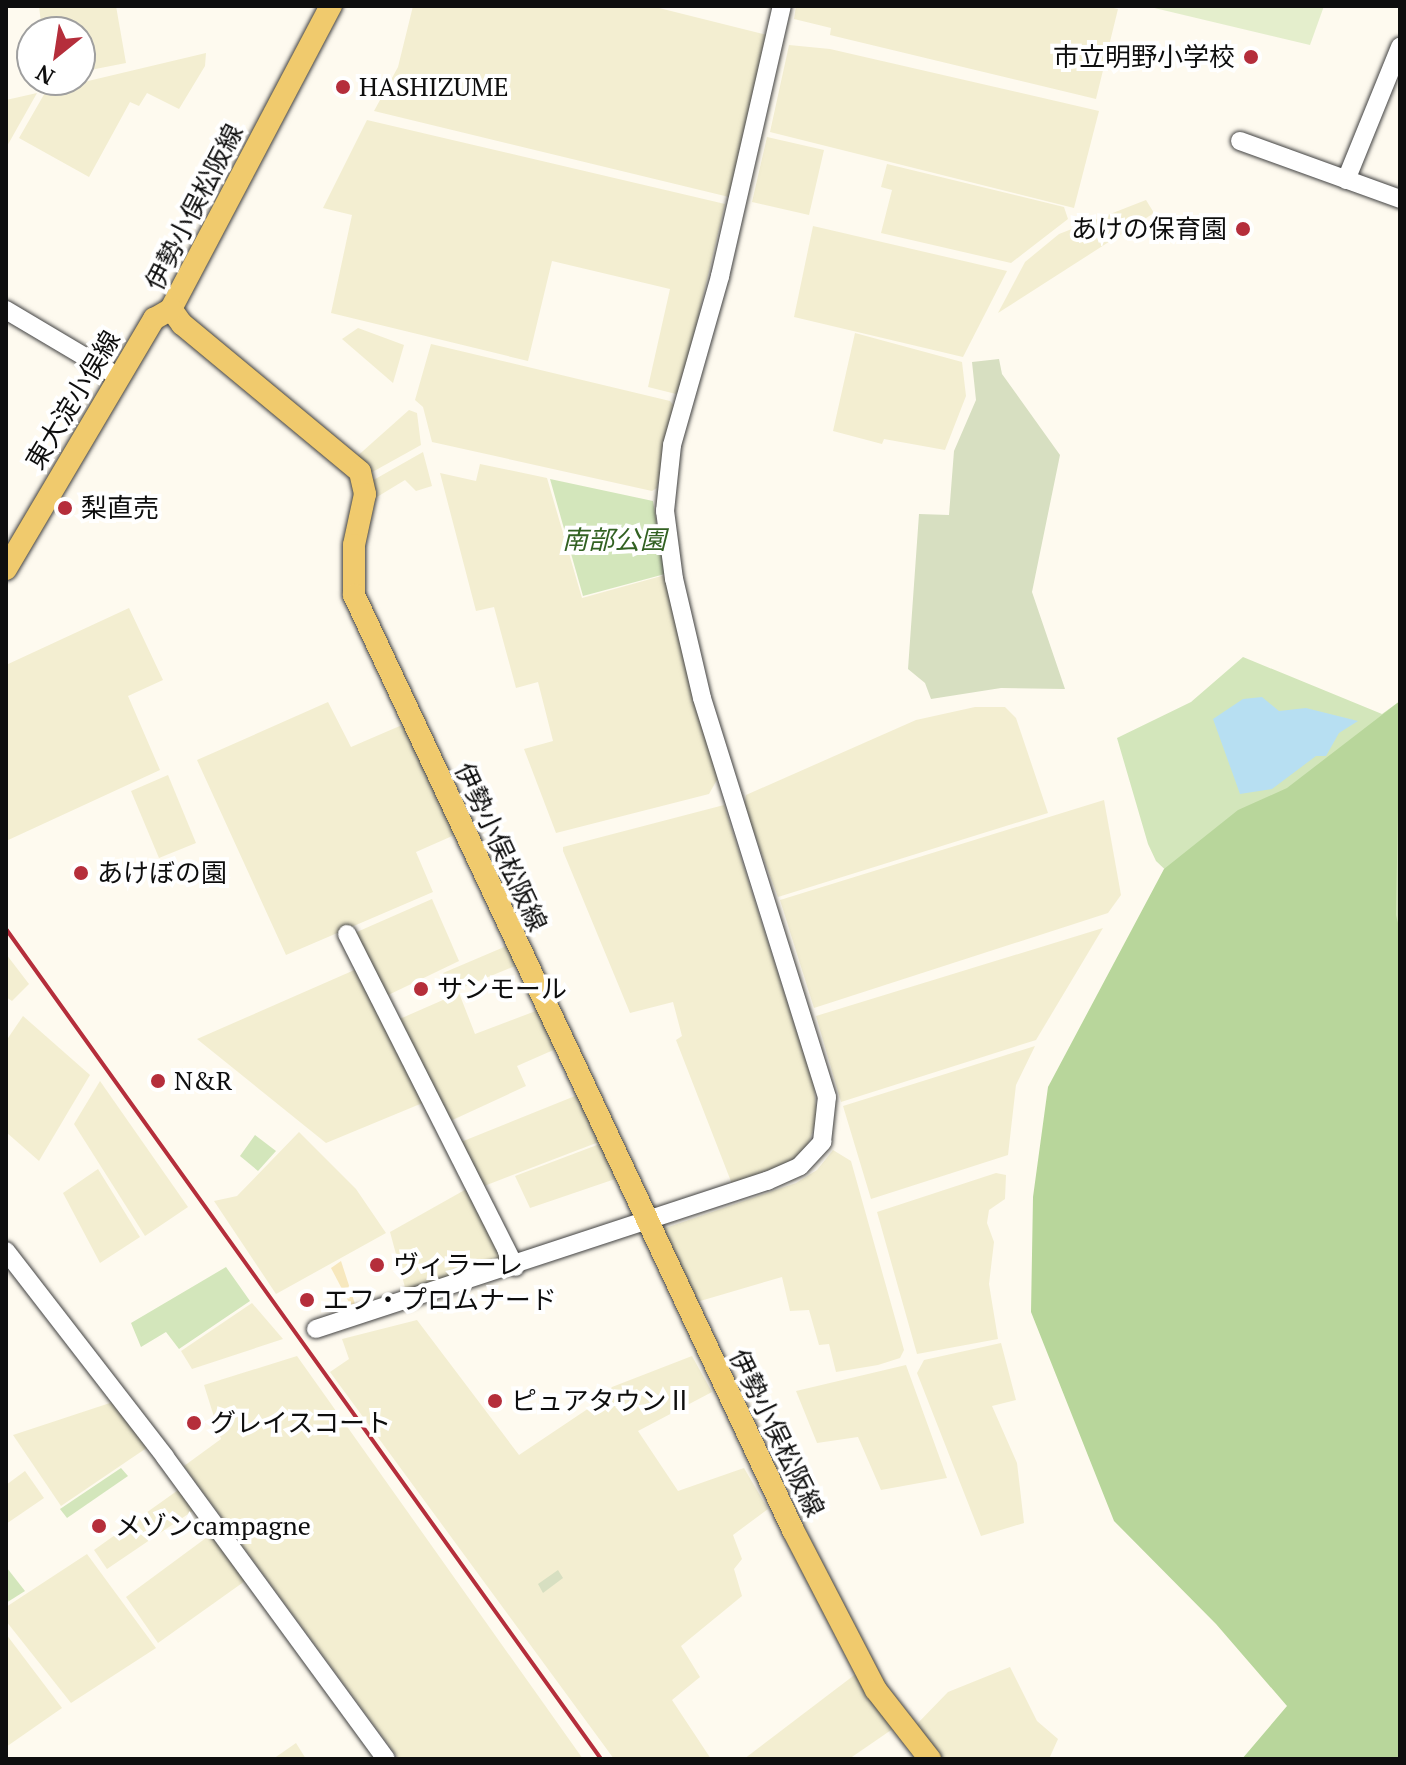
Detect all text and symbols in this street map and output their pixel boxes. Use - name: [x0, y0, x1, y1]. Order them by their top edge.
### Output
- north arrow: [16, 16, 96, 96]
- place label: 市立明野小学校: [1053, 41, 1235, 73]
- marker: 市立明野小学校: [1242, 48, 1260, 66]
- text: N: [30, 59, 59, 92]
- place label: HASHIZUME: [359, 71, 509, 103]
- marker: HASHIZUME: [334, 78, 352, 96]
- street label: 伊勢小俣松阪線: [139, 119, 249, 295]
- place label: あけの保育園: [1071, 213, 1227, 245]
- marker: あけの保育園: [1234, 220, 1252, 238]
- street label: 東大淀小俣線: [19, 325, 127, 475]
- place label: 梨直売: [81, 492, 159, 524]
- marker: 梨直売: [56, 499, 74, 517]
- park label: 南部公園: [562, 524, 666, 556]
- street label: 伊勢小俣松阪線: [448, 758, 554, 936]
- place label: あけぼの園: [97, 857, 227, 889]
- marker: あけぼの園: [72, 864, 90, 882]
- place label: サンモール: [437, 973, 567, 1005]
- marker: サンモール: [412, 980, 430, 998]
- place label: N&R: [174, 1065, 232, 1097]
- marker: N&R: [149, 1072, 167, 1090]
- place label: ヴィラーレ: [393, 1249, 523, 1281]
- marker: ヴィラーレ: [368, 1256, 386, 1274]
- place label: エフ・プロムナード: [323, 1284, 557, 1316]
- marker: エフ・プロムナード: [298, 1291, 316, 1309]
- street label: 伊勢小俣松阪線: [723, 1344, 831, 1522]
- place label: ピュアタウンⅡ: [511, 1385, 693, 1417]
- marker: ピュアタウンⅡ: [486, 1392, 504, 1410]
- place label: グレイスコート: [210, 1407, 392, 1439]
- marker: グレイスコート: [185, 1414, 203, 1432]
- place label: メゾンcampagne: [115, 1510, 311, 1542]
- marker: メゾンcampagne: [90, 1517, 108, 1535]

